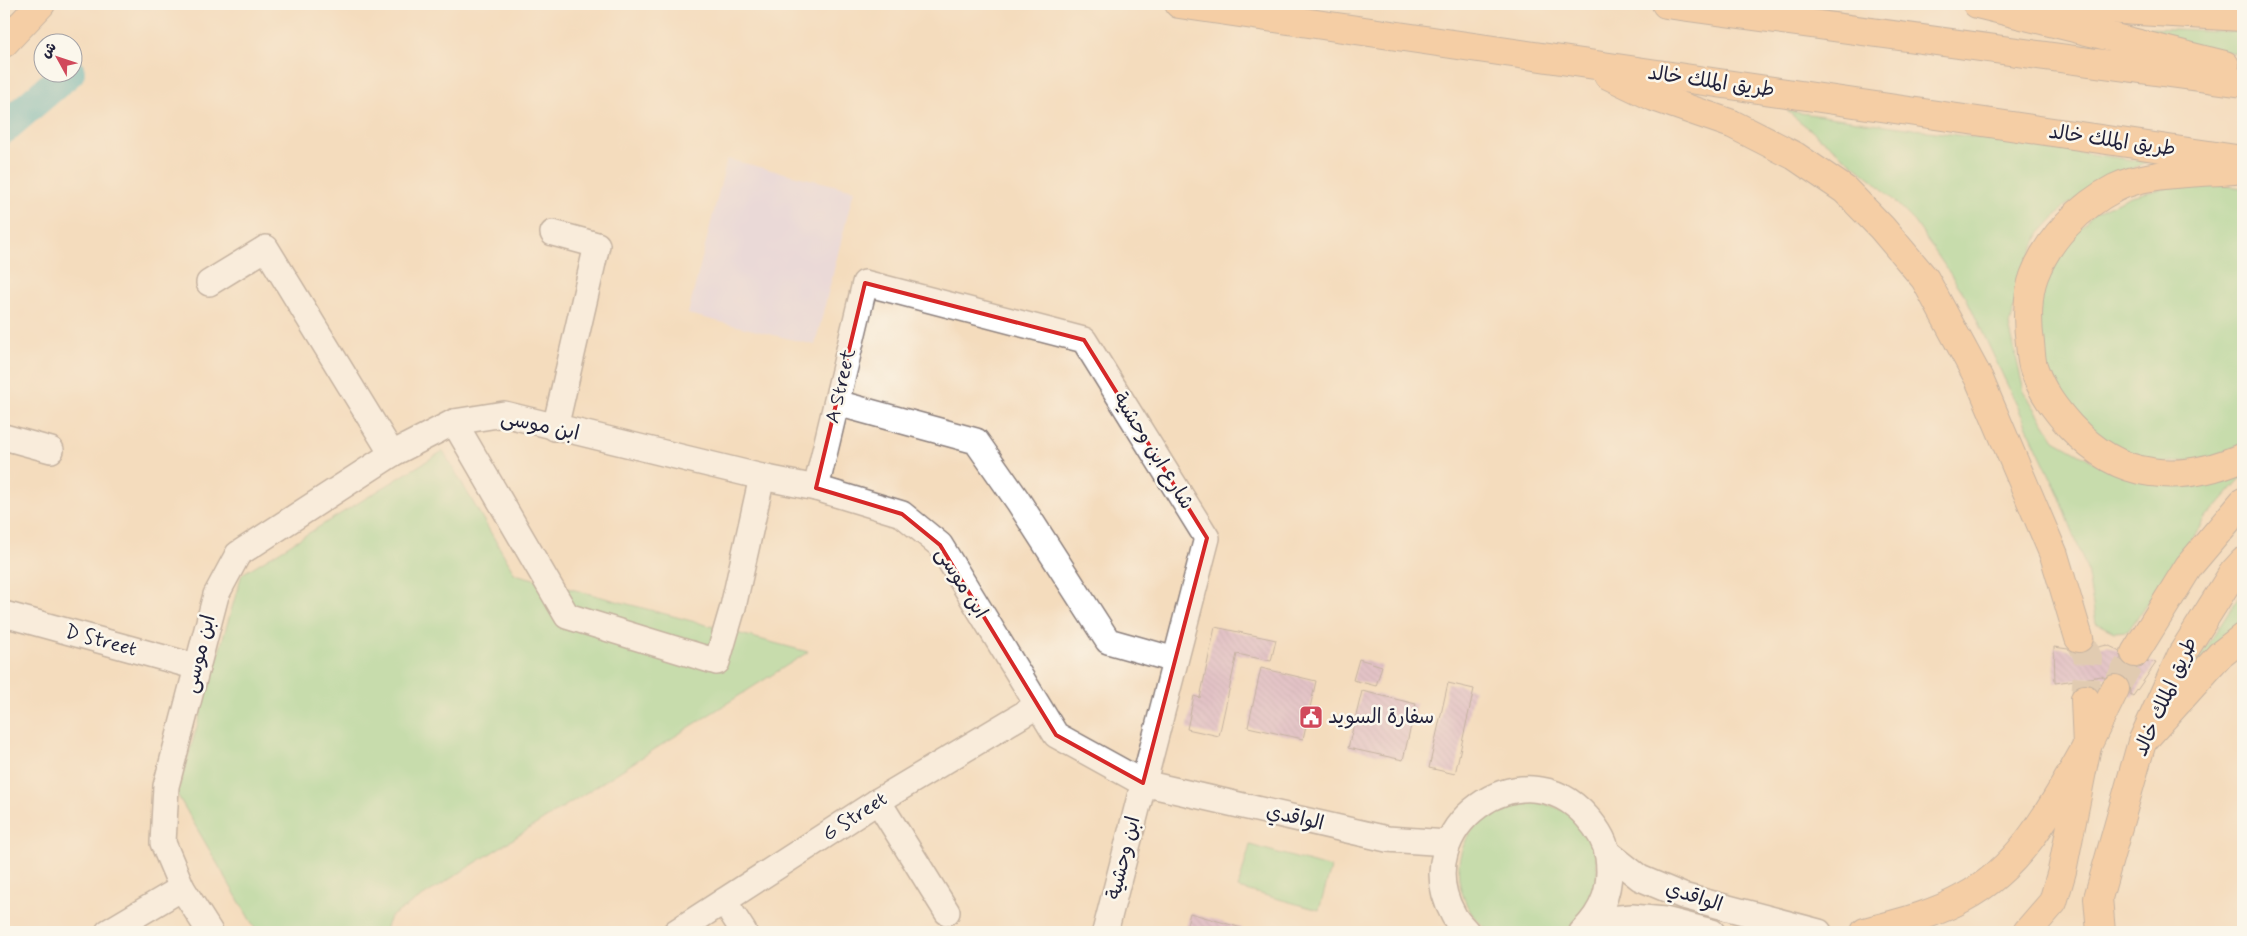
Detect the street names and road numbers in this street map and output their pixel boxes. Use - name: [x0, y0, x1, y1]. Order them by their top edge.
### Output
- street label: طريق الملك خالد: [1646, 60, 1776, 104]
- street label: طريق الملك خالد: [2047, 119, 2177, 163]
- street label: A Street: [819, 346, 863, 426]
- street label: شارع ابن وحشية: [1106, 387, 1200, 515]
- street label: ابن موسى: [498, 405, 582, 447]
- street label: ابن موسى: [928, 542, 994, 624]
- street label: ابن موسى: [177, 612, 223, 696]
- street label: D Street: [62, 619, 140, 663]
- street label: طريق الملك خالد: [2128, 633, 2204, 761]
- street label: G Street: [817, 786, 893, 848]
- street label: الواقدي: [1263, 798, 1327, 838]
- street label: ابن وحشية: [1101, 814, 1147, 902]
- street label: الواقدي: [1662, 875, 1726, 919]

